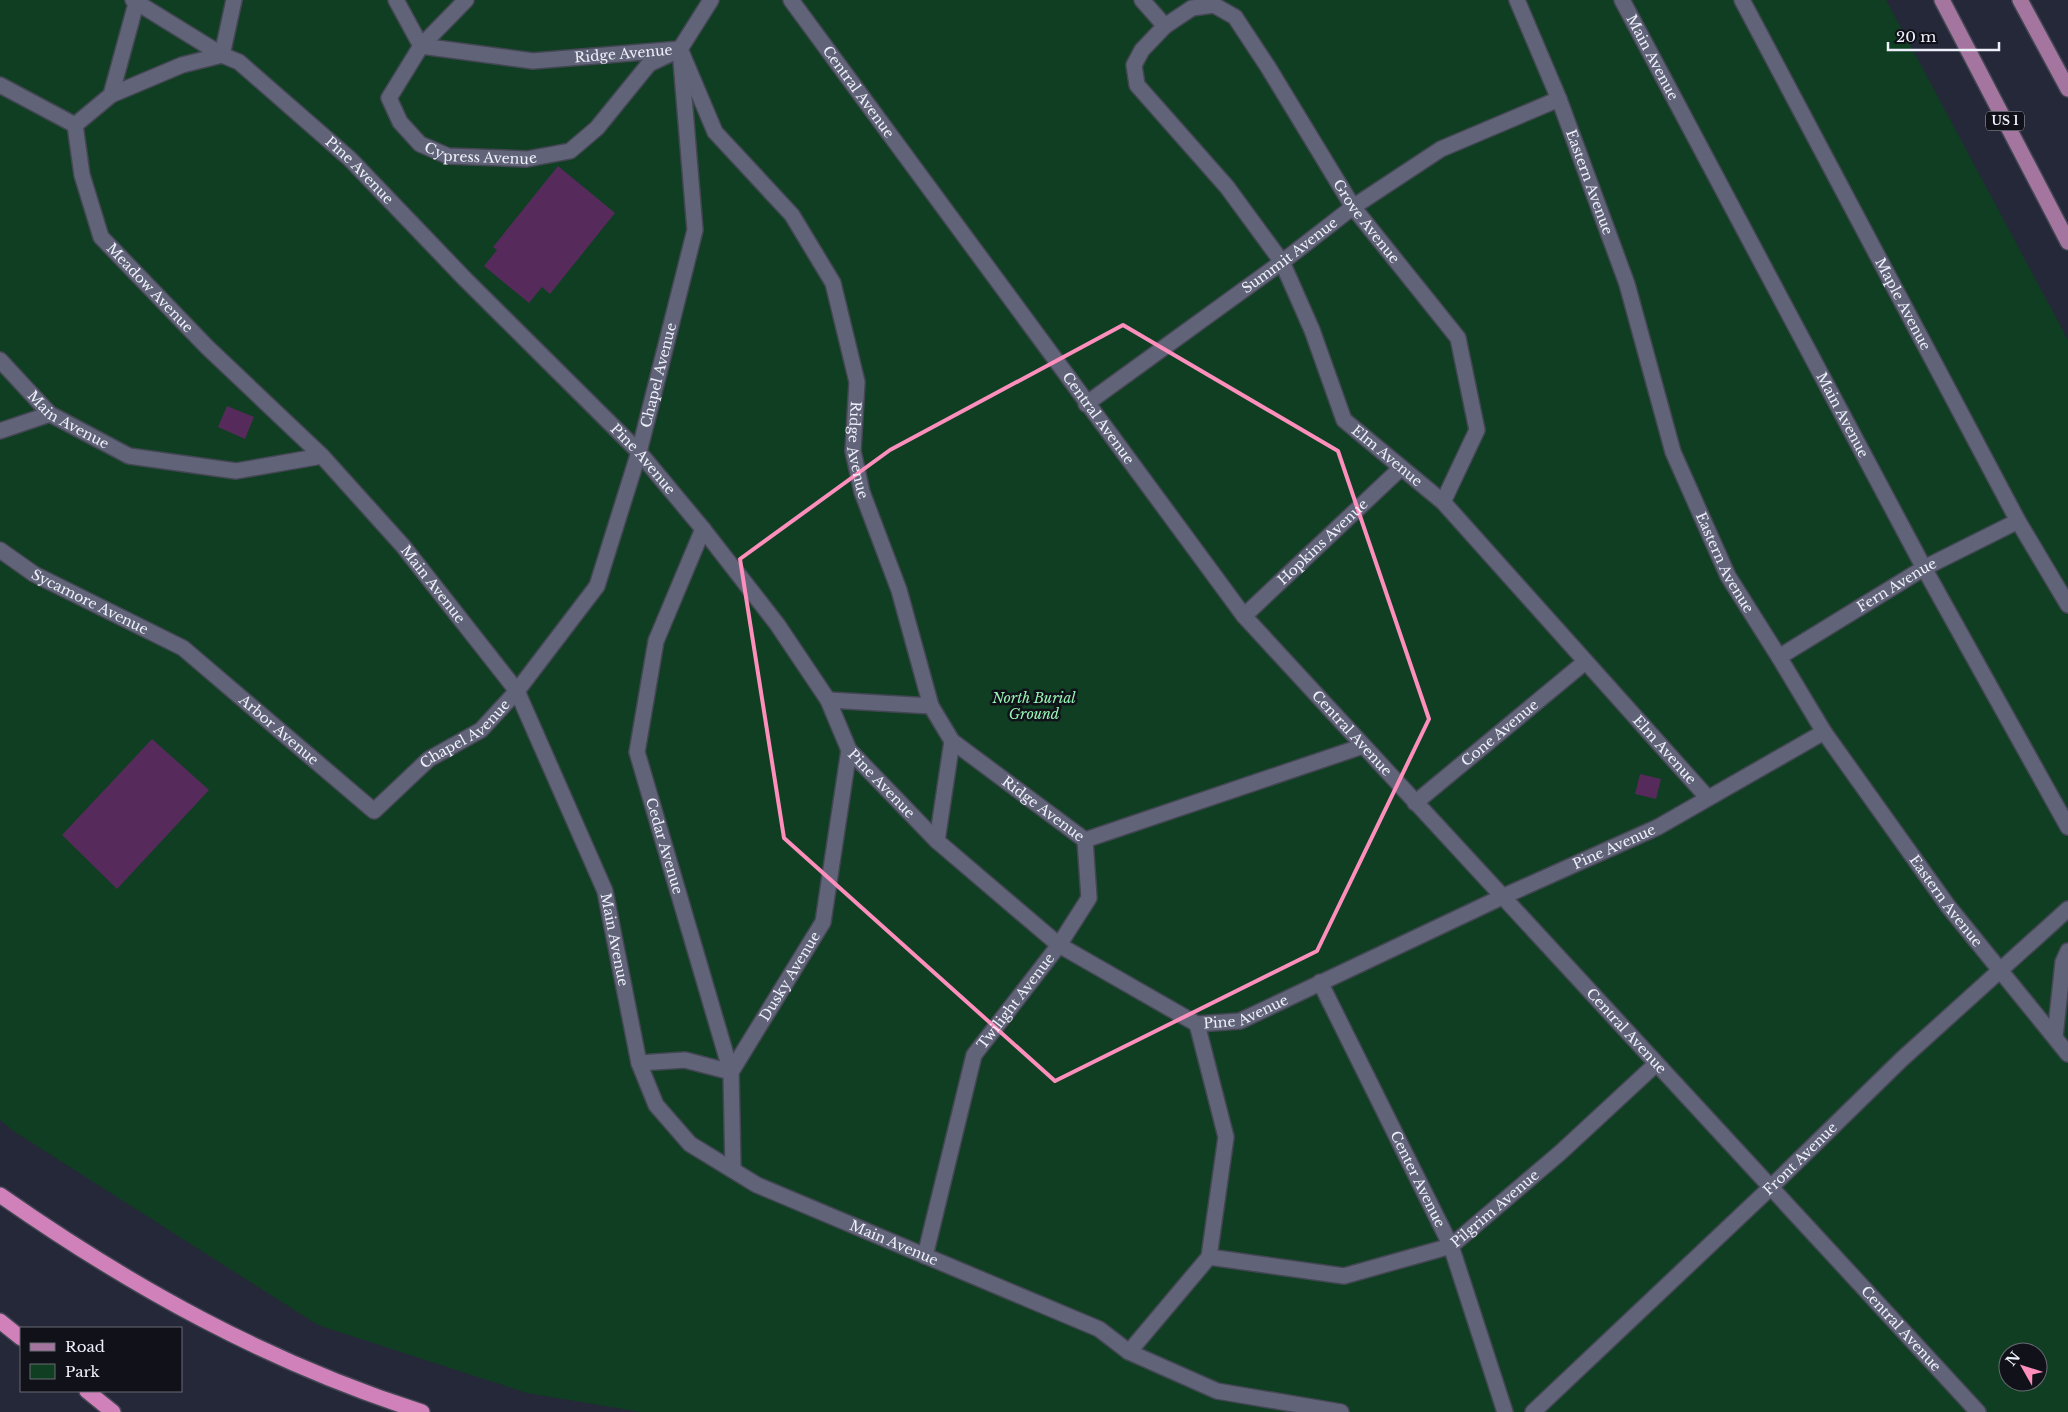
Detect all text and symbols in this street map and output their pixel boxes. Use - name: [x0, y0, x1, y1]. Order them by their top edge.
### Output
- street label: Main Avenue: [1622, 12, 1683, 103]
- scale bar: [1888, 20, 1999, 52]
- text: 20 m: [1896, 27, 1936, 46]
- street label: Ridge Avenue: [574, 41, 673, 67]
- street label: Central Avenue: [819, 42, 898, 142]
- road number: US 1: [1986, 112, 2024, 130]
- street label: Eastern Avenue: [1562, 127, 1617, 237]
- street label: Pine Avenue: [322, 133, 397, 208]
- street label: Cypress Avenue: [422, 138, 538, 168]
- street label: Grove Avenue: [1329, 176, 1404, 267]
- street label: Summit Avenue: [1238, 213, 1341, 297]
- street label: Meadow Avenue: [103, 239, 197, 336]
- street label: Maple Avenue: [1871, 255, 1935, 353]
- street label: Chapel Avenue: [636, 321, 680, 430]
- street label: Central Avenue: [1059, 368, 1138, 468]
- street label: Main Avenue: [1813, 369, 1873, 461]
- street label: Main Avenue: [24, 387, 112, 453]
- street label: Ridge Avenue: [843, 401, 873, 501]
- street label: Pine Avenue: [607, 420, 679, 498]
- street label: Elm Avenue: [1348, 421, 1426, 490]
- street label: Hopkins Avenue: [1274, 495, 1372, 589]
- street label: Eastern Avenue: [1692, 509, 1758, 616]
- street label: Main Avenue: [397, 542, 469, 627]
- street label: Fern Avenue: [1854, 554, 1940, 616]
- street label: Sycamore Avenue: [28, 565, 151, 638]
- street label: Central Avenue: [1308, 687, 1396, 780]
- park label: North Burial Ground: [991, 689, 1076, 723]
- street label: Arbor Avenue: [235, 690, 322, 769]
- street label: Chapel Avenue: [416, 696, 514, 772]
- street label: Cone Avenue: [1457, 696, 1542, 770]
- street label: Elm Avenue: [1629, 711, 1700, 788]
- street label: Pine Avenue: [844, 745, 919, 822]
- street label: Ridge Avenue: [998, 772, 1088, 845]
- street label: Cedar Avenue: [642, 796, 687, 896]
- street label: Pine Avenue: [1570, 820, 1658, 873]
- street label: Eastern Avenue: [1905, 851, 1987, 951]
- street label: Main Avenue: [597, 892, 633, 988]
- street label: Dusky Avenue: [755, 928, 824, 1024]
- street label: Twilight Avenue: [973, 950, 1058, 1053]
- street label: Central Avenue: [1583, 984, 1671, 1077]
- street label: Pine Avenue: [1203, 991, 1291, 1033]
- street label: Front Avenue: [1759, 1118, 1841, 1199]
- street label: Center Avenue: [1386, 1128, 1449, 1230]
- street label: Pilgrim Avenue: [1447, 1166, 1543, 1251]
- street label: Main Avenue: [847, 1216, 941, 1269]
- street label: Central Avenue: [1857, 1282, 1945, 1375]
- legend: [20, 1327, 182, 1392]
- text: Road: [65, 1337, 105, 1356]
- north arrow: [1998, 1342, 2048, 1392]
- text: N: [2002, 1348, 2024, 1370]
- text: Park: [65, 1362, 101, 1381]

